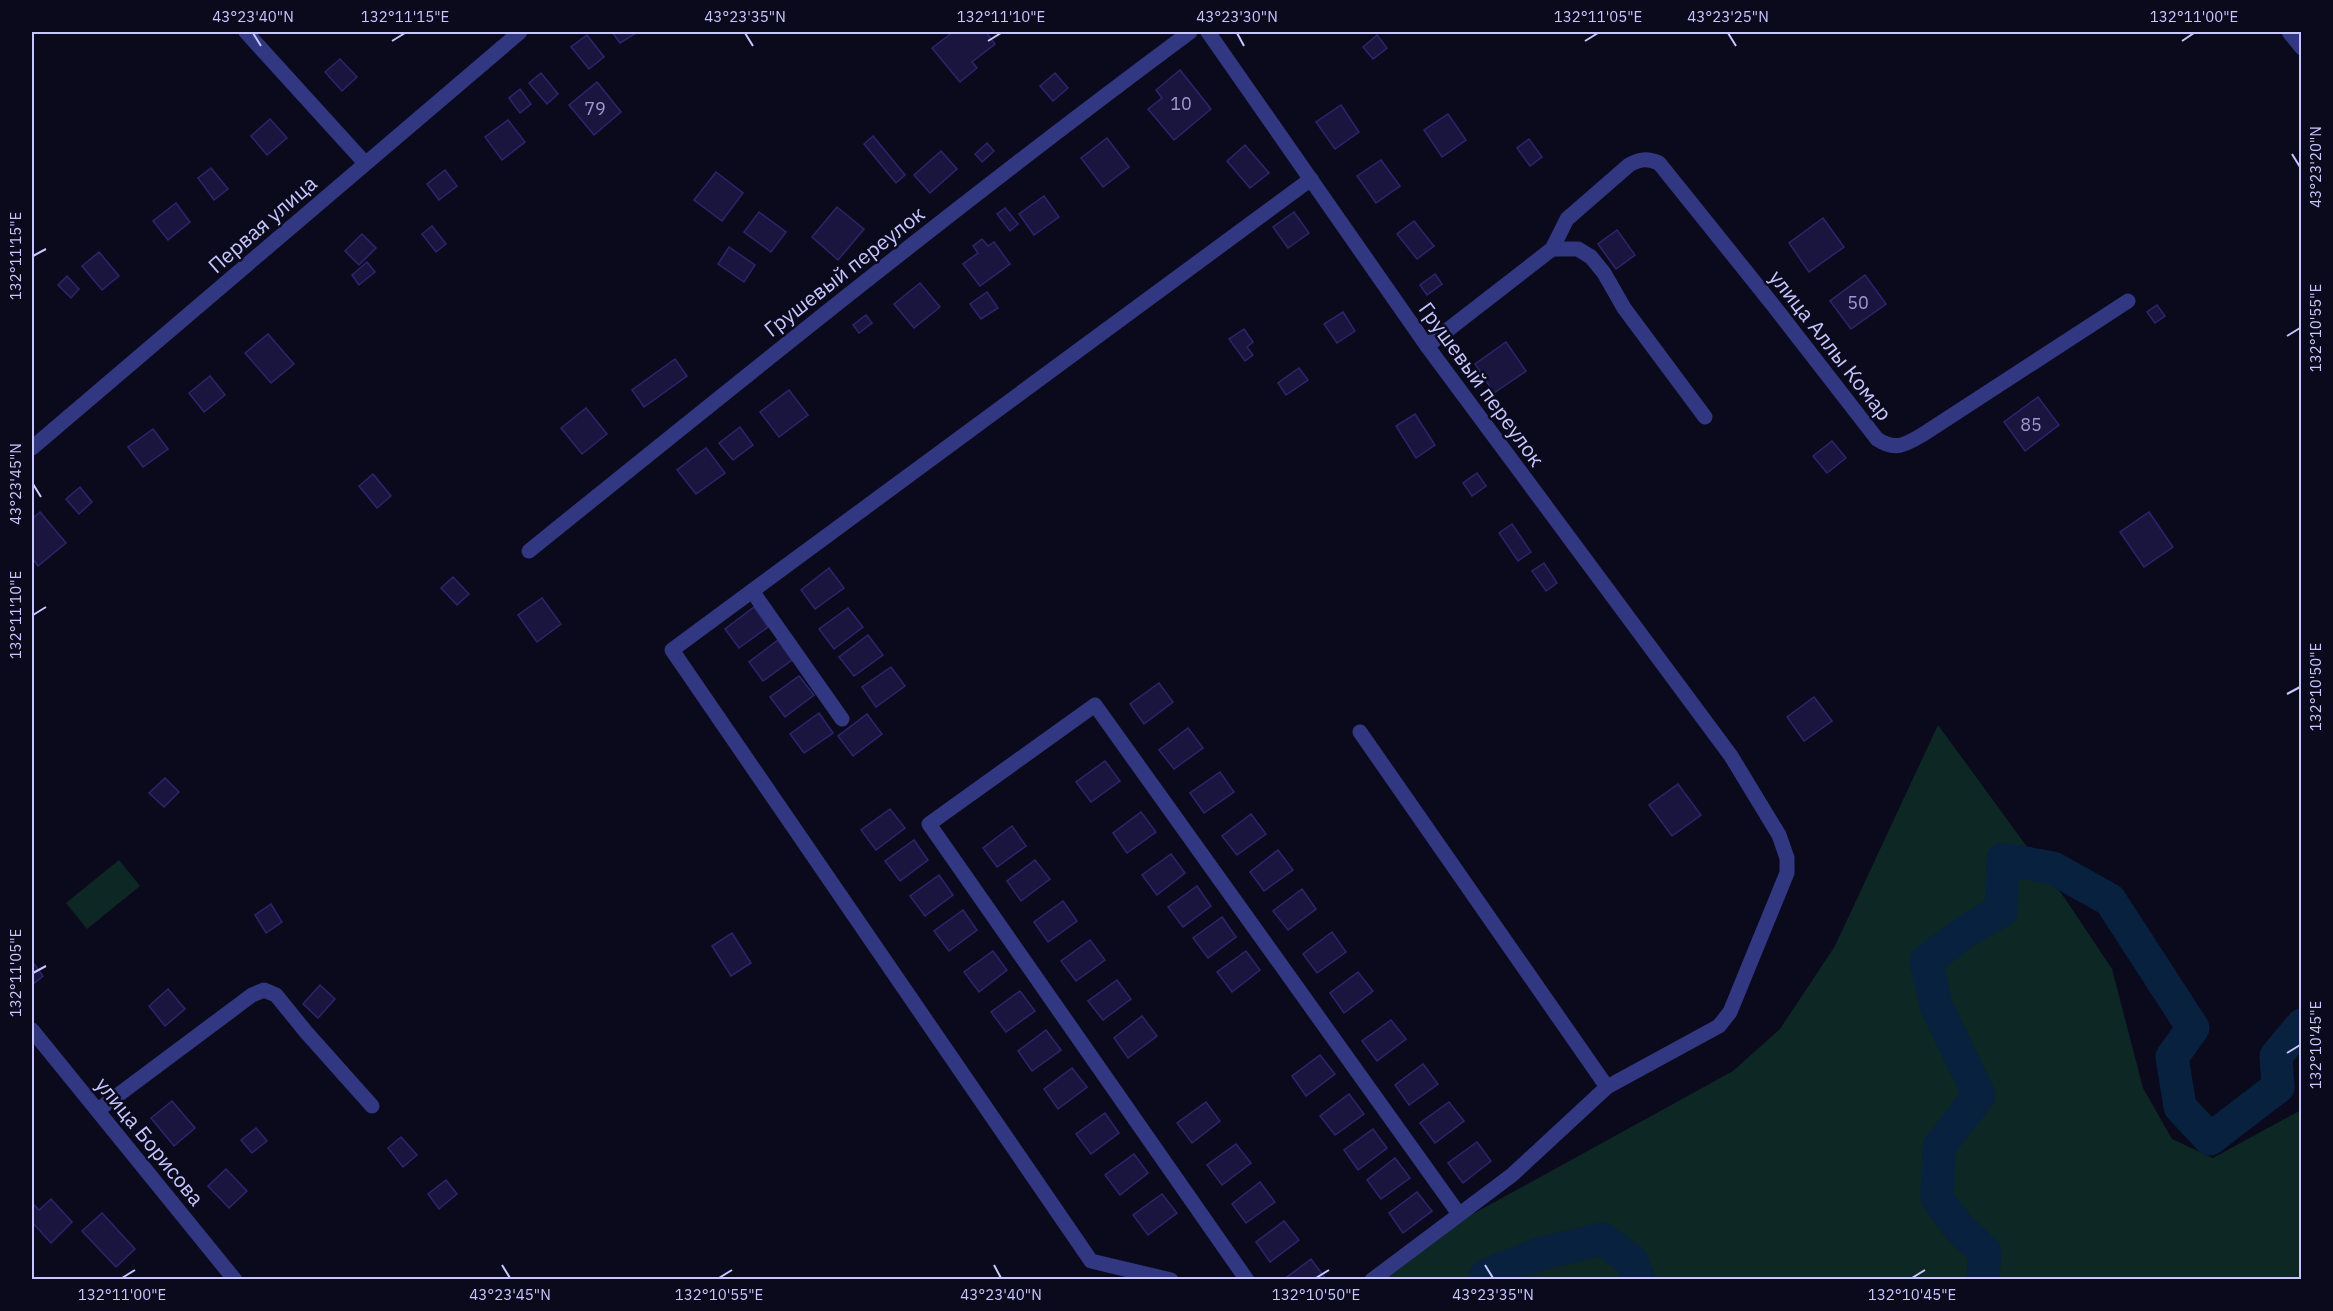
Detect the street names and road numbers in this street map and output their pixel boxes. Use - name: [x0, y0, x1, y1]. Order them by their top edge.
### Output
- street label: Первая улица: [202, 169, 322, 279]
- street label: Грушевый переулок: [758, 199, 930, 343]
- street label: улица Аллы Комар: [1763, 264, 1899, 426]
- street label: Грушевый переулок: [1413, 296, 1551, 472]
- street label: улица Борисова: [89, 1071, 211, 1211]

